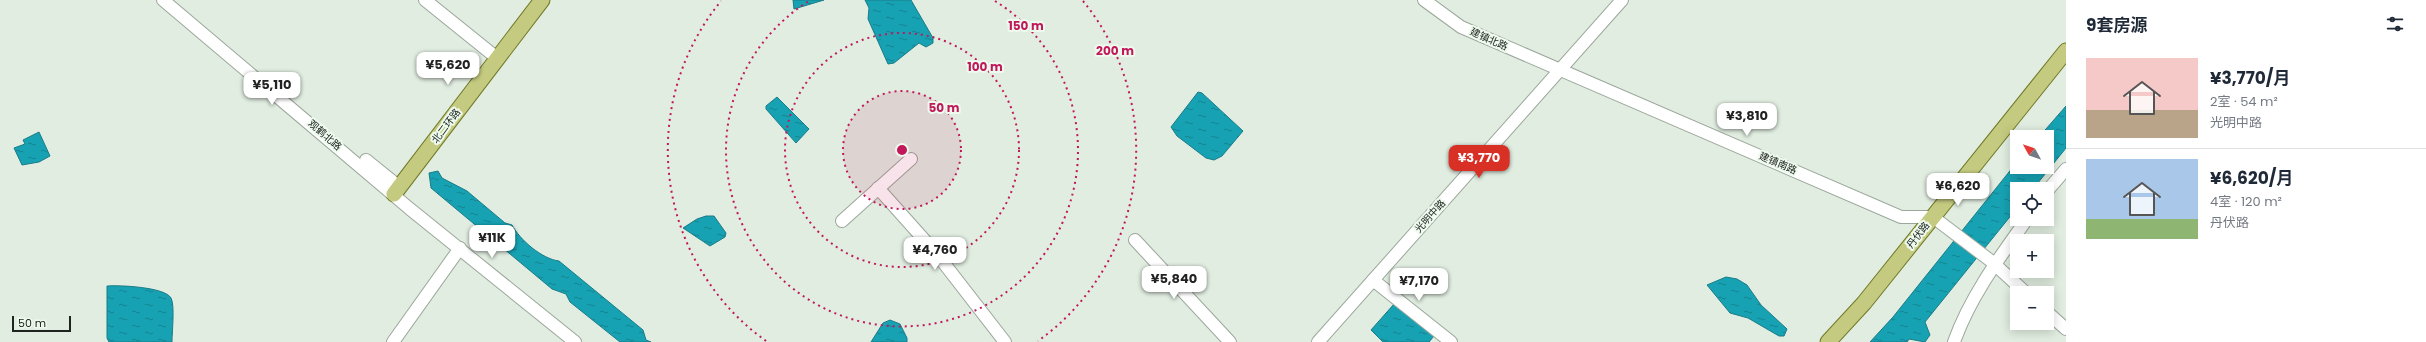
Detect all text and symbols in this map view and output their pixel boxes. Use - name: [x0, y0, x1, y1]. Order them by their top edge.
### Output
- text: 9套房源: [2086, 13, 2147, 37]
- icon: filters: [2384, 13, 2406, 35]
- text: 150 m: [1008, 17, 1044, 34]
- street label: 建镇北路: [1468, 24, 1510, 54]
- text: 200 m: [1096, 42, 1134, 59]
- pin: ¥5,620: [415, 52, 481, 86]
- text: ¥5,620: [425, 55, 471, 74]
- text: 100 m: [967, 58, 1003, 75]
- text: ¥3,770/月: [2210, 66, 2291, 90]
- pin: ¥5,110: [239, 72, 305, 106]
- icon: home: [2118, 74, 2166, 122]
- text: ¥5,110: [252, 75, 292, 94]
- text: 2室 · 54 m²: [2210, 92, 2278, 111]
- text: 50 m: [929, 99, 960, 116]
- pin: ¥3,810: [1714, 103, 1780, 137]
- street label: 北二环路: [428, 106, 464, 146]
- text: ¥3,810: [1726, 106, 1768, 125]
- text: 光明中路: [2210, 113, 2262, 132]
- street label: 观鹤北路: [305, 116, 345, 154]
- north arrow: [2010, 130, 2054, 174]
- map controls: [2010, 130, 2054, 330]
- centre of rings: [895, 143, 909, 157]
- pin: ¥3,770: [1446, 145, 1512, 179]
- text: ¥3,770: [1458, 148, 1500, 167]
- street label: 建镇南路: [1757, 148, 1799, 178]
- text: ¥6,620/月: [2210, 166, 2293, 190]
- pin: ¥6,620: [1925, 173, 1991, 207]
- icon: home: [2118, 175, 2166, 223]
- text: ¥6,620: [1936, 176, 1980, 195]
- button: locate: [2010, 182, 2054, 226]
- text: 4室 · 120 m²: [2210, 192, 2282, 211]
- street label: 光明中路: [1411, 196, 1449, 236]
- text: 丹伏路: [2210, 213, 2249, 232]
- street label: 丹伏路: [1903, 219, 1933, 251]
- pin: ¥11K: [468, 225, 516, 259]
- text: ¥11K: [478, 228, 506, 247]
- button: +: [2010, 234, 2054, 278]
- pin: ¥4,760: [902, 237, 968, 271]
- text: ¥4,760: [913, 240, 957, 259]
- pin: ¥5,840: [1141, 266, 1207, 300]
- pin: ¥7,170: [1386, 268, 1452, 302]
- text: ¥5,840: [1151, 269, 1197, 288]
- text: ¥7,170: [1399, 271, 1439, 290]
- button: −: [2010, 286, 2054, 330]
- scale bar: [12, 314, 71, 333]
- text: 50 m: [18, 315, 46, 331]

